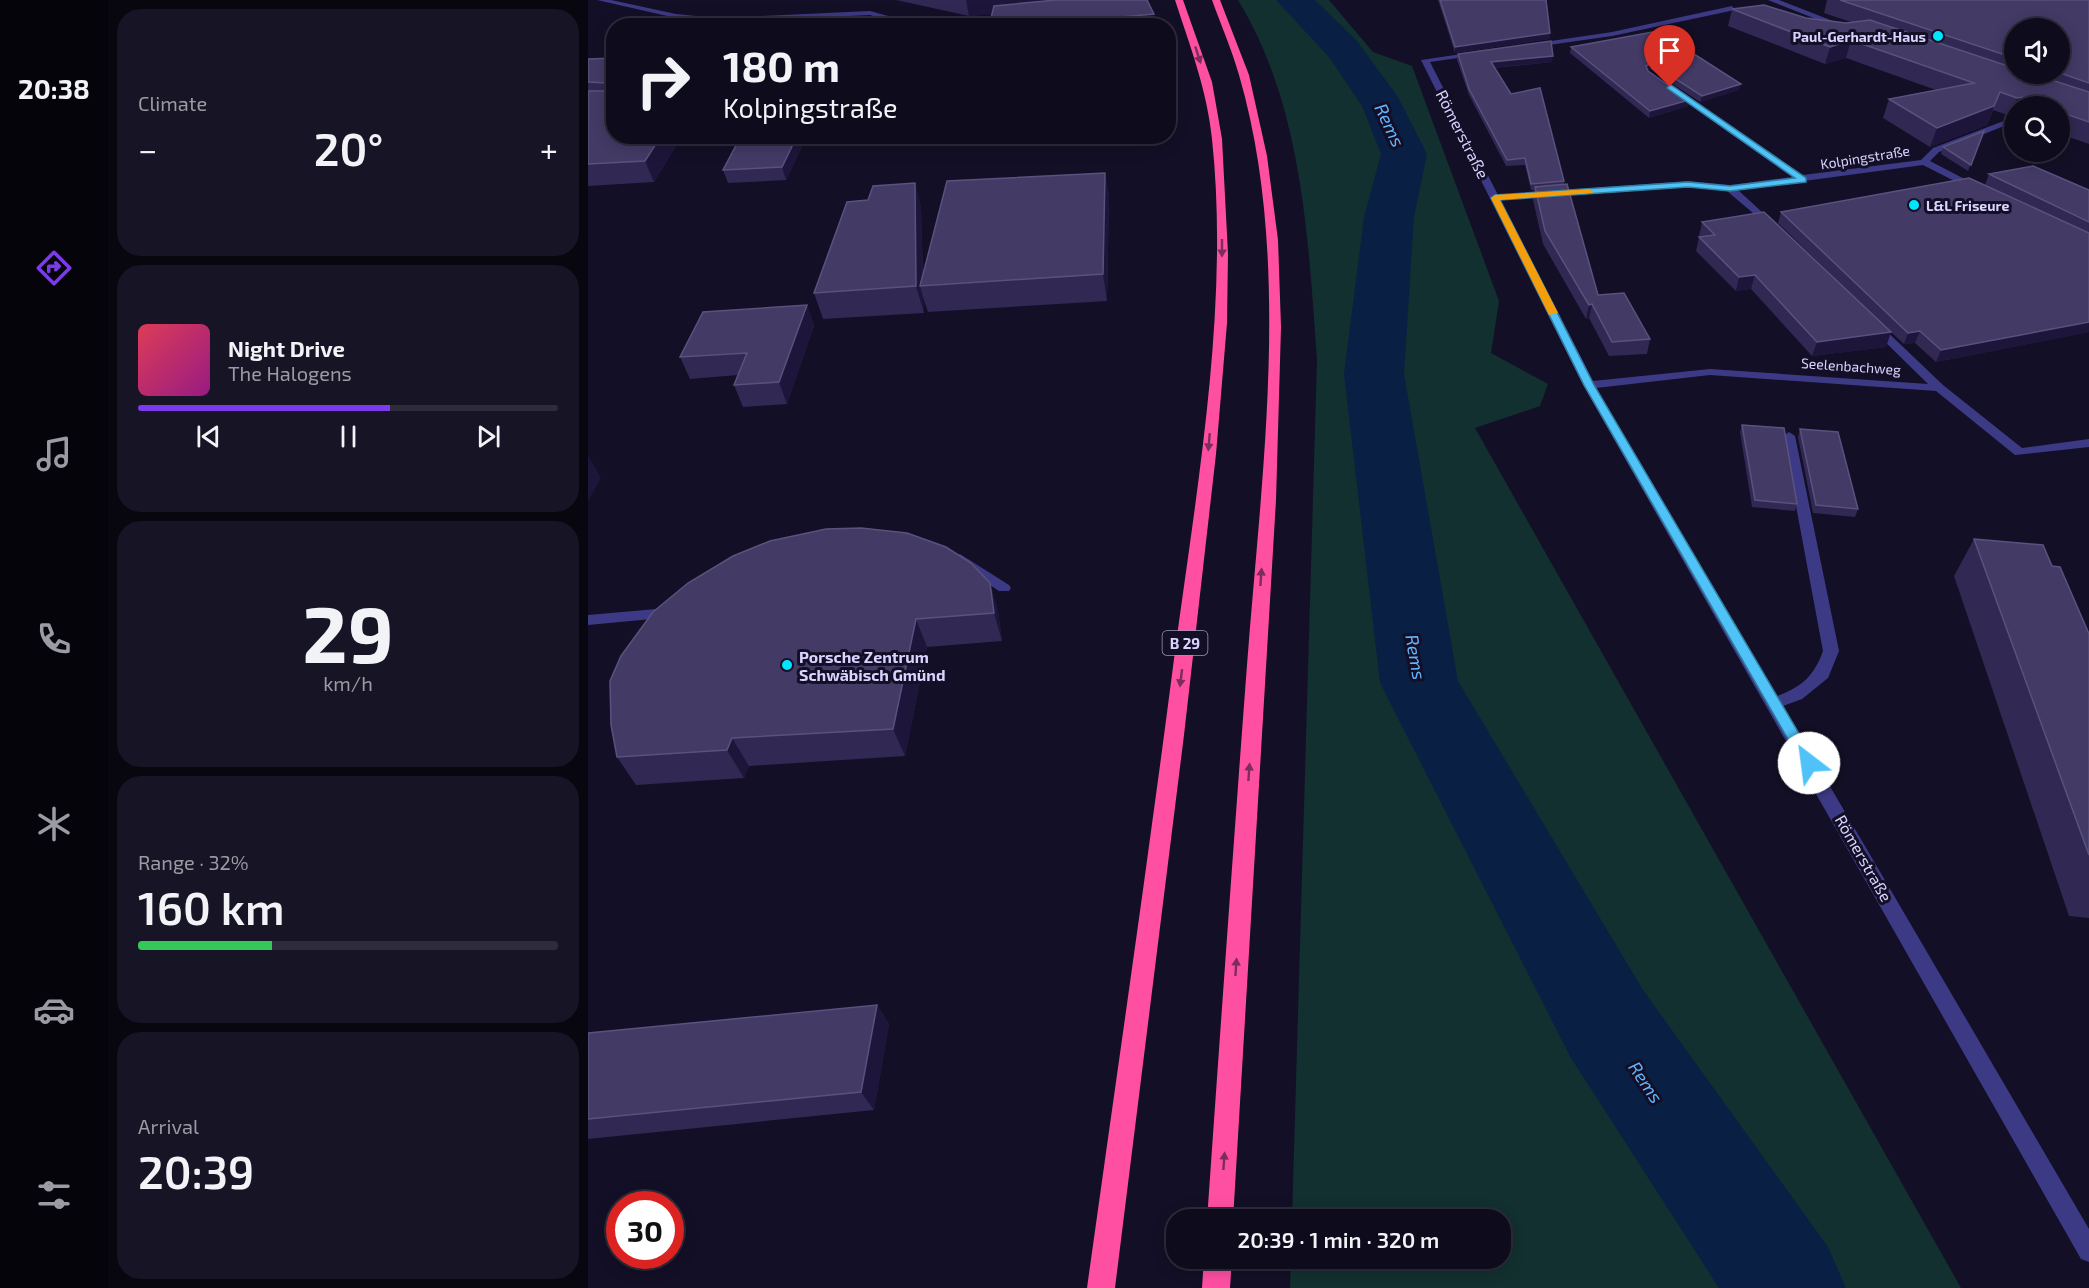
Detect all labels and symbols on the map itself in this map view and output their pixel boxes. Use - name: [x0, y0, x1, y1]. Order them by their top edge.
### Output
- pin: [1644, 25, 1695, 87]
- place label: Paul-Gerhardt-Haus: [1792, 28, 1926, 45]
- marker: Paul-Gerhardt-Haus: [1931, 29, 1945, 43]
- one-way arrow: [1194, 46, 1204, 64]
- street label: Römerstraße: [1433, 87, 1493, 181]
- water label: Rems: [1370, 100, 1410, 150]
- street label: Kolpingstraße: [1819, 142, 1911, 172]
- place label: L&L Friseure: [1926, 197, 2009, 214]
- marker: L&L Friseure: [1907, 198, 1921, 212]
- one-way arrow: [1217, 238, 1227, 257]
- street label: Seelenbachweg: [1800, 354, 1902, 378]
- one-way arrow: [1204, 433, 1214, 452]
- one-way arrow: [1256, 568, 1266, 587]
- road number: B 29: [1162, 631, 1208, 655]
- water label: Rems: [1401, 633, 1431, 681]
- place label: Porsche Zentrum Schwäbisch Gmünd: [799, 647, 946, 684]
- marker: Porsche Zentrum Schwäbisch Gmünd: [780, 658, 794, 672]
- one-way arrow: [1176, 668, 1186, 687]
- position arrow: [1777, 731, 1841, 795]
- one-way arrow: [1244, 762, 1253, 781]
- street label: Römerstraße: [1832, 811, 1896, 905]
- one-way arrow: [1232, 957, 1241, 976]
- water label: Rems: [1624, 1057, 1668, 1107]
- one-way arrow: [1219, 1152, 1229, 1171]
- speed limit sign: 30: [606, 1191, 684, 1269]

